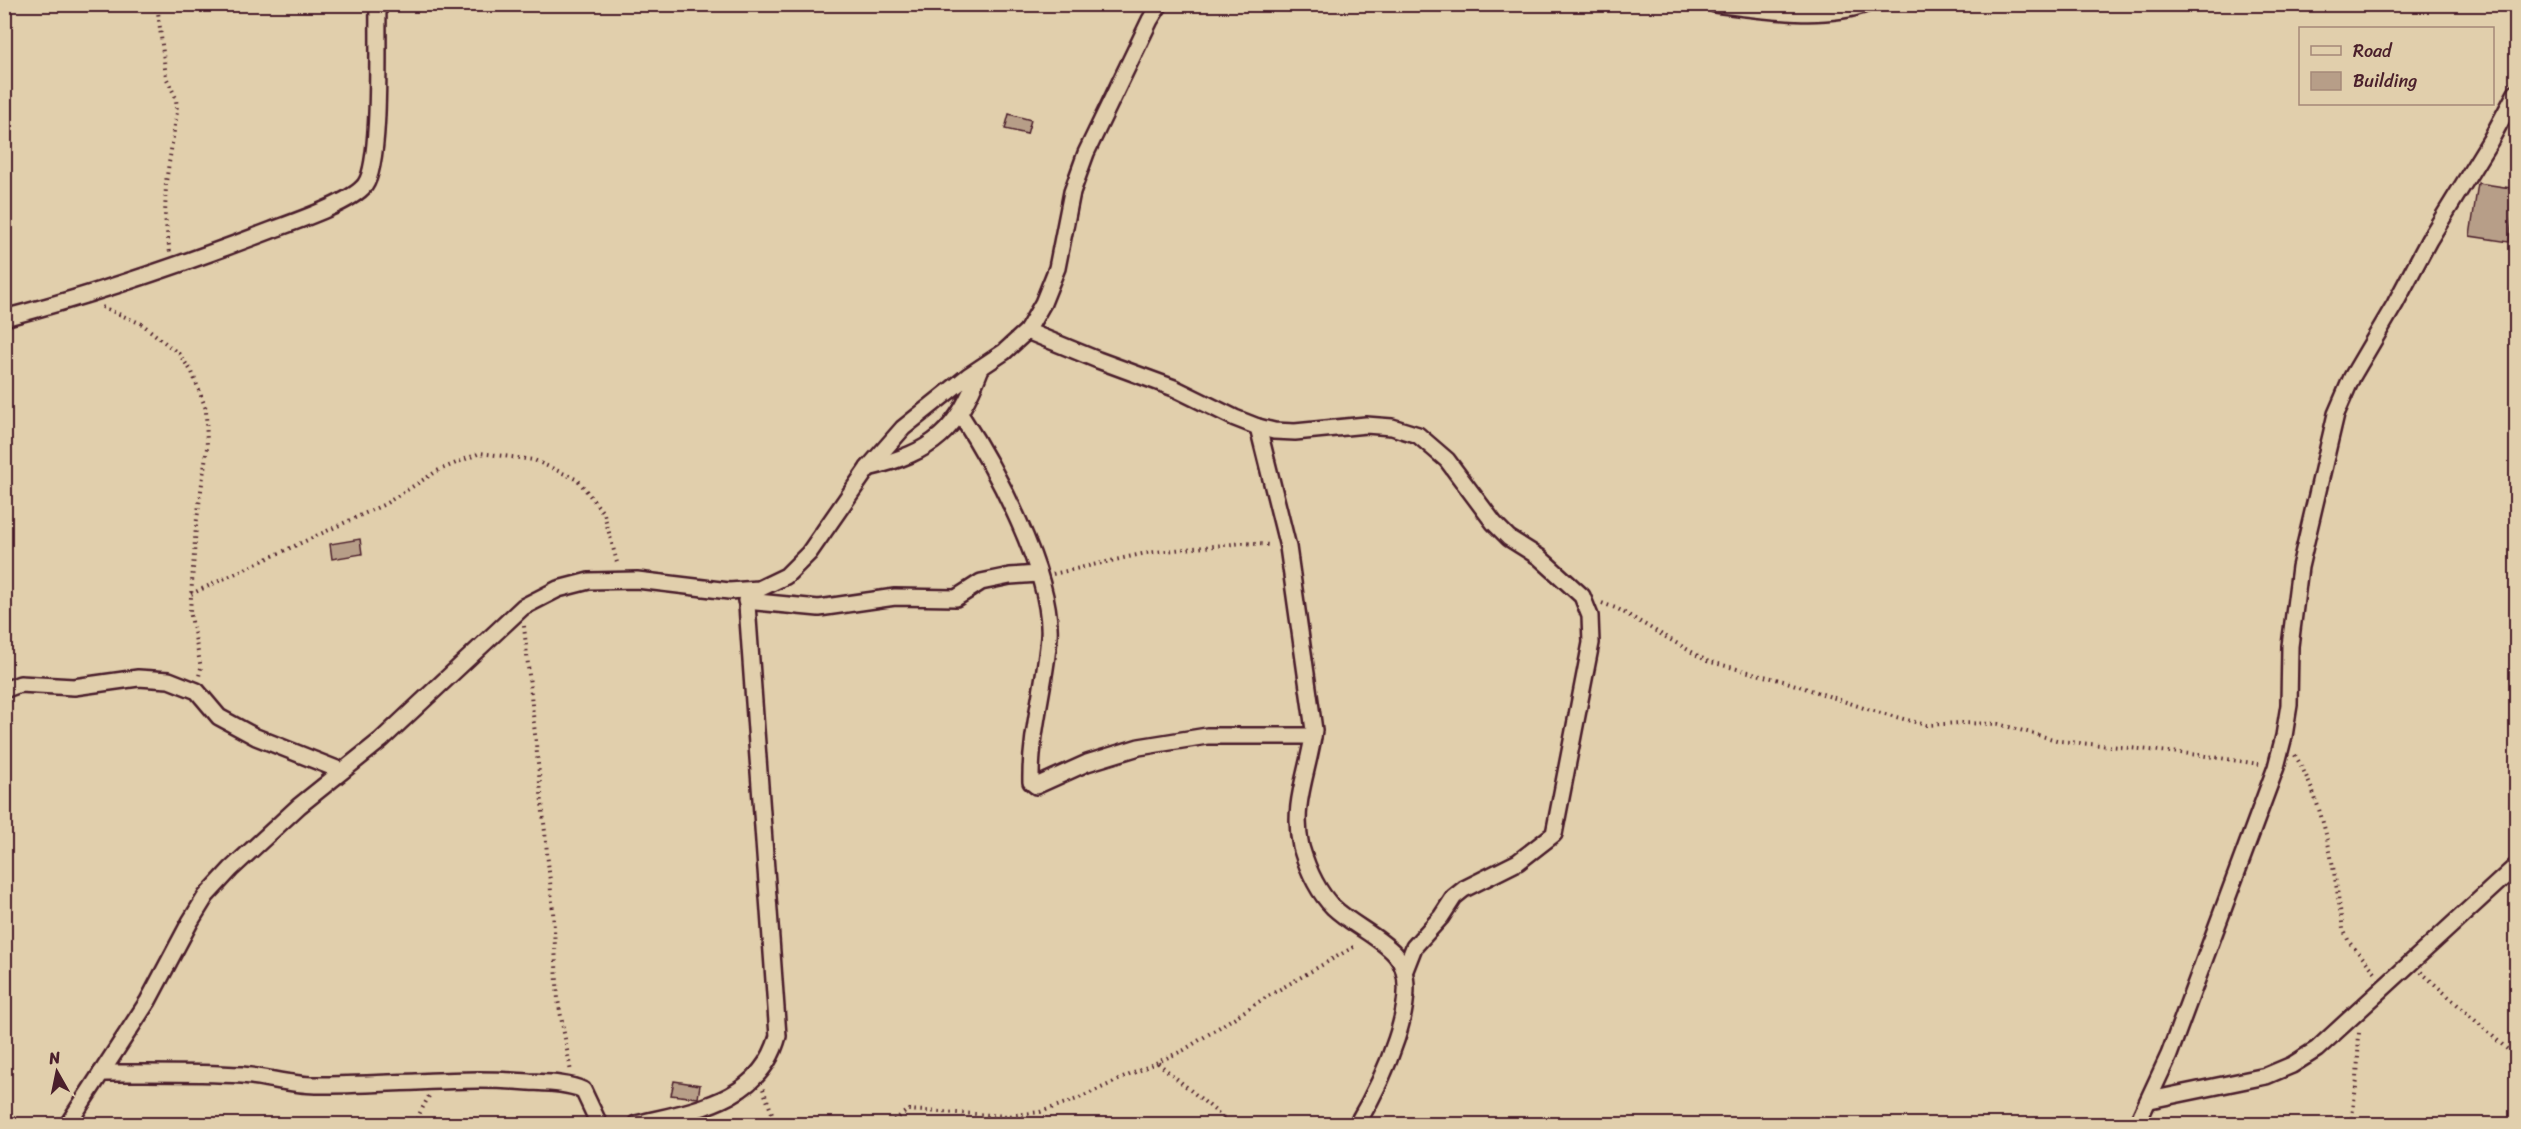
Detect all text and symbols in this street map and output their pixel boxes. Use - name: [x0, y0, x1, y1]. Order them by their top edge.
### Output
- legend: [2299, 27, 2494, 105]
- text: Road: [2353, 35, 2393, 67]
- text: Building: [2353, 65, 2417, 97]
- north arrow: [27, 1042, 87, 1102]
- text: N: [46, 1042, 63, 1073]

